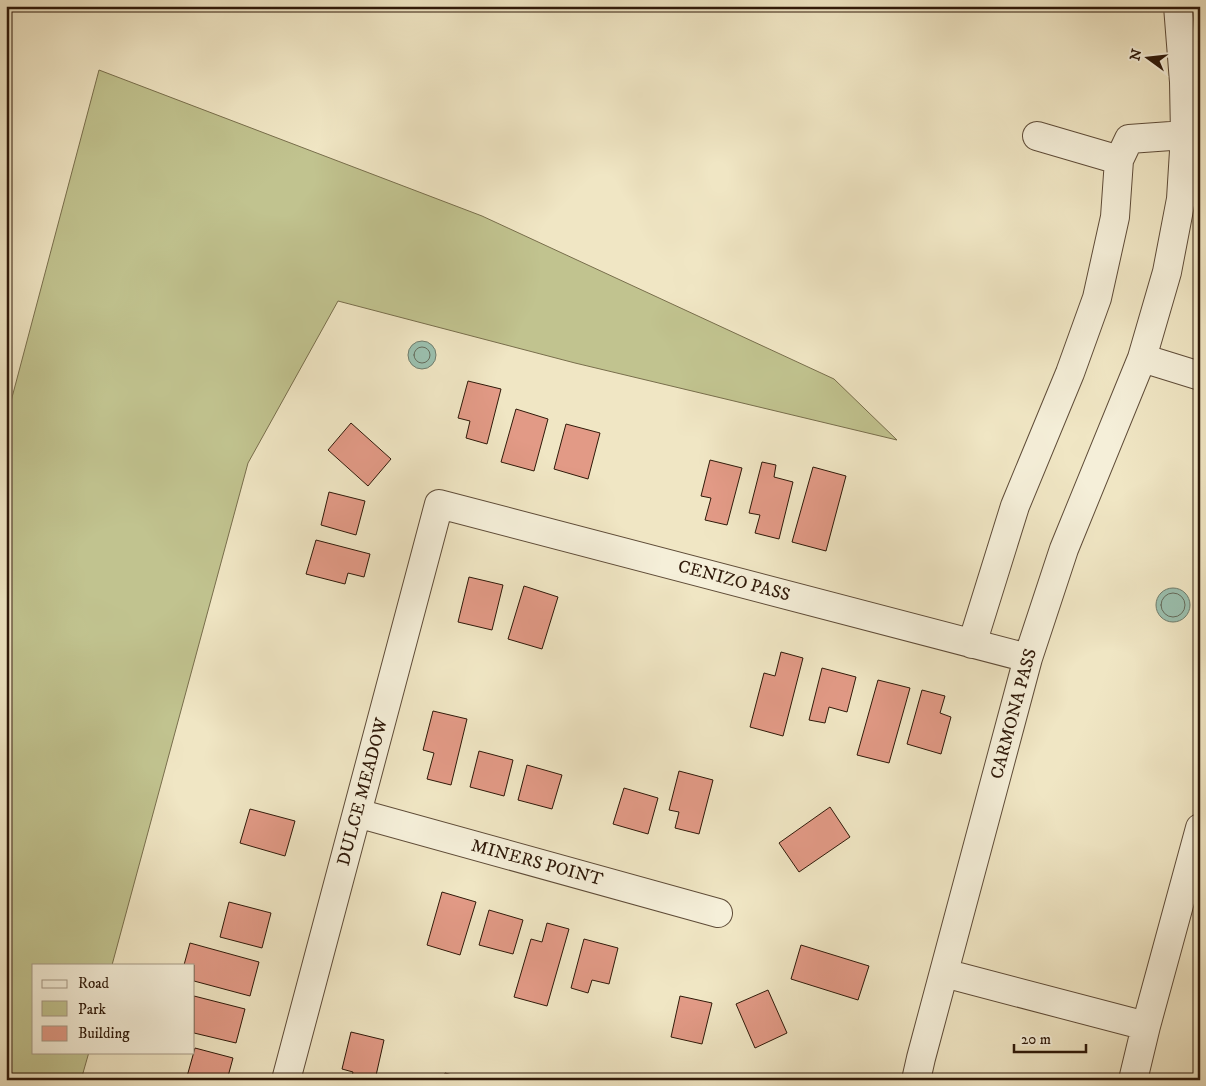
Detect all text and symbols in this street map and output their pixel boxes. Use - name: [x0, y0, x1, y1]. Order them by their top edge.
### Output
- north arrow: [1124, 32, 1174, 82]
- text: N: [1126, 47, 1147, 63]
- street label: CENIZO PASS: [675, 555, 793, 607]
- street label: CARMONA PASS: [986, 646, 1042, 782]
- street label: DULCE MEADOW: [333, 715, 393, 868]
- street label: MINERS POINT: [469, 835, 606, 891]
- legend: [32, 964, 195, 1054]
- text: Road: [78, 974, 110, 993]
- text: Park: [78, 1000, 107, 1019]
- scale bar: [1014, 1021, 1086, 1053]
- text: Building: [78, 1024, 130, 1043]
- text: 20 m: [1021, 1030, 1051, 1049]

